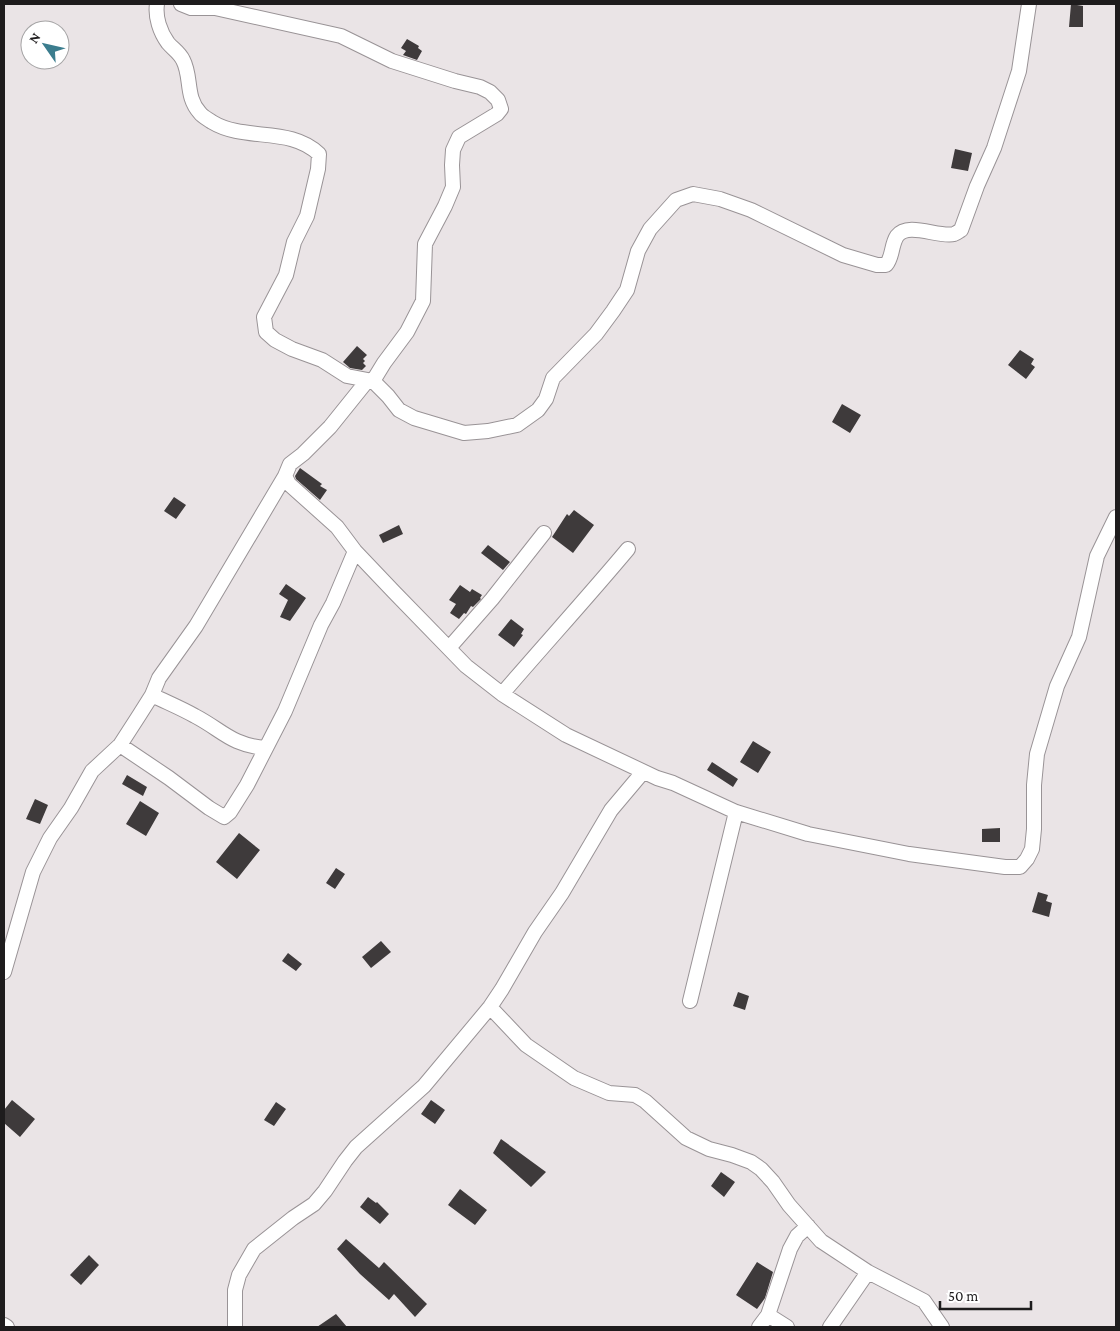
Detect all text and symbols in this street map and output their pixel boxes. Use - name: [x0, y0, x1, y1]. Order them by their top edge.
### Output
- north arrow: [20, 20, 70, 70]
- text: N: [25, 29, 44, 46]
- scale bar: [940, 1278, 1031, 1310]
- text: 50 m: [948, 1288, 978, 1304]

